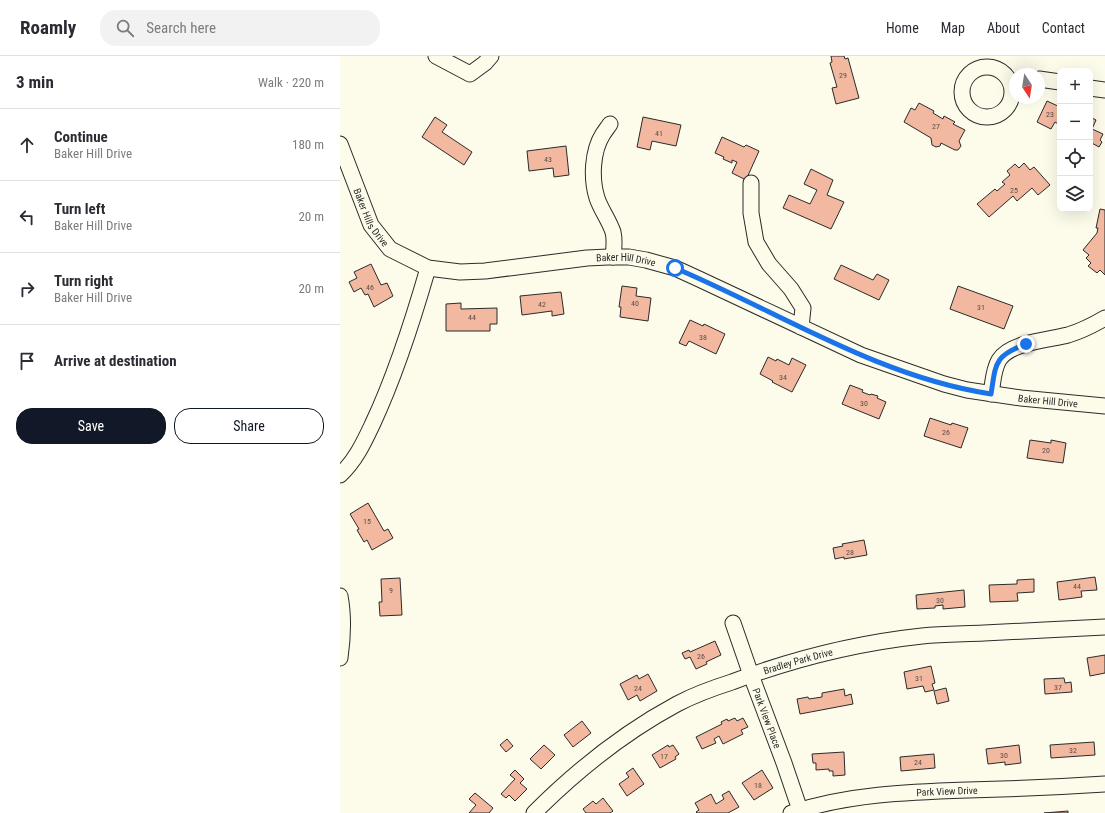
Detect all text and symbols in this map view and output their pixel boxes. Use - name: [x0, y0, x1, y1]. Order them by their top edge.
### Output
- search box: [100, 10, 380, 46]
- text: Roamly: [20, 16, 76, 39]
- icon: search: [114, 17, 136, 39]
- text: Search here: [146, 19, 216, 37]
- text: Home: [886, 20, 919, 36]
- text: Map: [941, 20, 965, 36]
- text: About: [987, 20, 1020, 36]
- text: Contact: [1042, 20, 1085, 36]
- north arrow: [1009, 68, 1045, 104]
- map controls: [1057, 68, 1093, 212]
- button: +: [1057, 68, 1093, 104]
- house number: 29: [839, 71, 847, 80]
- text: 3 min: [16, 72, 54, 92]
- text: Walk · 220 m: [258, 75, 324, 90]
- button: −: [1057, 104, 1093, 140]
- house number: 23: [1046, 110, 1054, 119]
- house number: 27: [932, 122, 940, 131]
- text: Continue: [54, 128, 108, 146]
- house number: 41: [655, 129, 663, 138]
- icon: ahead: [16, 134, 38, 156]
- text: 180 m: [292, 137, 324, 152]
- button: locate: [1057, 140, 1093, 176]
- text: Baker Hill Drive: [54, 146, 132, 161]
- house number: 43: [544, 155, 552, 164]
- button: layers: [1057, 176, 1093, 212]
- house number: 25: [1010, 186, 1018, 195]
- street label: Baker Hills Drive: [352, 187, 391, 249]
- text: Turn left: [54, 200, 105, 218]
- icon: left: [16, 206, 38, 228]
- text: 20 m: [298, 209, 324, 224]
- text: Baker Hill Drive: [54, 218, 132, 233]
- street label: Baker Hill Drive: [596, 252, 657, 268]
- route start: [666, 259, 684, 277]
- text: Turn right: [54, 272, 113, 290]
- icon: right: [16, 278, 38, 300]
- text: 20 m: [298, 281, 324, 296]
- house number: 46: [366, 283, 374, 292]
- text: Baker Hill Drive: [54, 290, 132, 305]
- house number: 40: [631, 299, 639, 308]
- house number: 42: [538, 300, 546, 309]
- house number: 31: [977, 303, 985, 312]
- house number: 44: [468, 313, 476, 322]
- house number: 38: [699, 333, 707, 342]
- route end: [1017, 335, 1035, 353]
- icon: arrive: [16, 350, 38, 372]
- text: Arrive at destination: [54, 352, 177, 370]
- house number: 34: [779, 373, 787, 382]
- street label: Baker Hill Drive: [1017, 392, 1079, 409]
- house number: 30: [860, 399, 868, 408]
- button: Save: [16, 408, 166, 444]
- button: Share: [174, 408, 324, 444]
- house number: 26: [942, 428, 950, 437]
- house number: 20: [1042, 446, 1050, 455]
- house number: 15: [363, 517, 371, 526]
- house number: 28: [846, 548, 854, 557]
- house number: 44: [1073, 582, 1081, 591]
- house number: 9: [389, 586, 393, 595]
- house number: 30: [936, 596, 944, 605]
- street label: Bradley Park Drive: [762, 646, 834, 676]
- house number: 26: [697, 652, 705, 661]
- house number: 31: [915, 674, 923, 683]
- house number: 37: [1054, 683, 1062, 692]
- house number: 24: [634, 684, 642, 693]
- street label: Park View Place: [751, 686, 784, 750]
- house number: 32: [1069, 746, 1077, 755]
- house number: 30: [1000, 751, 1008, 760]
- house number: 17: [660, 752, 668, 761]
- house number: 24: [914, 758, 922, 767]
- house number: 18: [754, 781, 762, 790]
- street label: Park View Drive: [916, 784, 978, 798]

